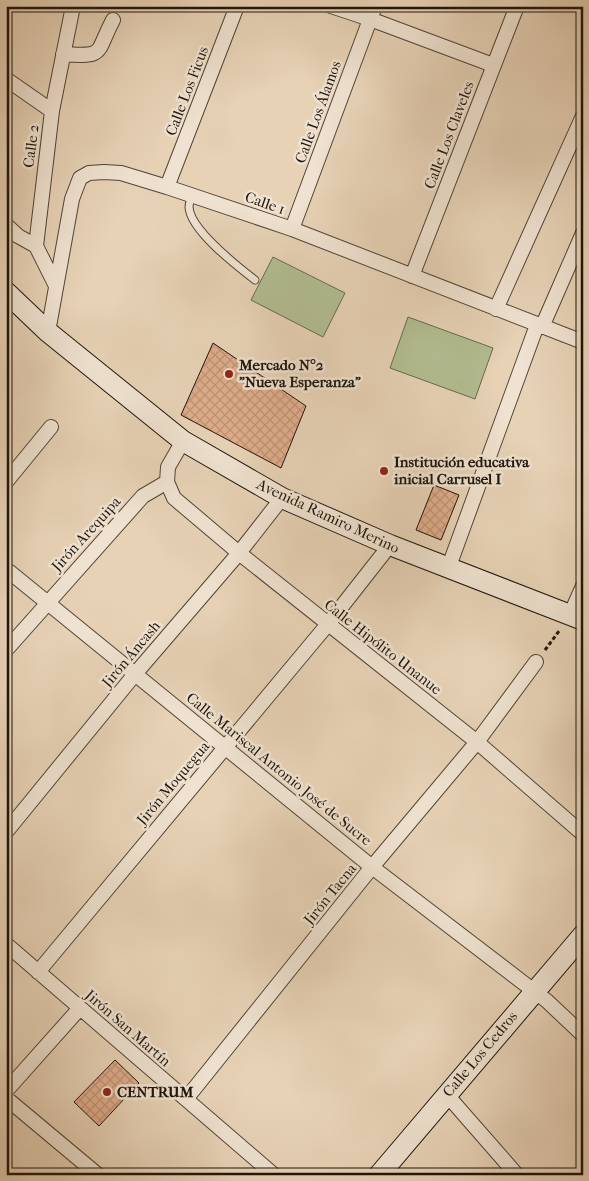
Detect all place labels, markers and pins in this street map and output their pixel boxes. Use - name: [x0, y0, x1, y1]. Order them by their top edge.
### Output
- place label: Mercado N°2 "Nueva Esperanza": [238, 356, 361, 391]
- marker: Mercado N°2 "Nueva Esperanza": [223, 368, 235, 380]
- place label: Institución educativa inicial Carrusel I: [393, 453, 530, 488]
- marker: Institución educativa inicial Carrusel I: [378, 465, 390, 477]
- place label: CENTRUM: [117, 1083, 194, 1101]
- marker: CENTRUM: [101, 1086, 113, 1098]

